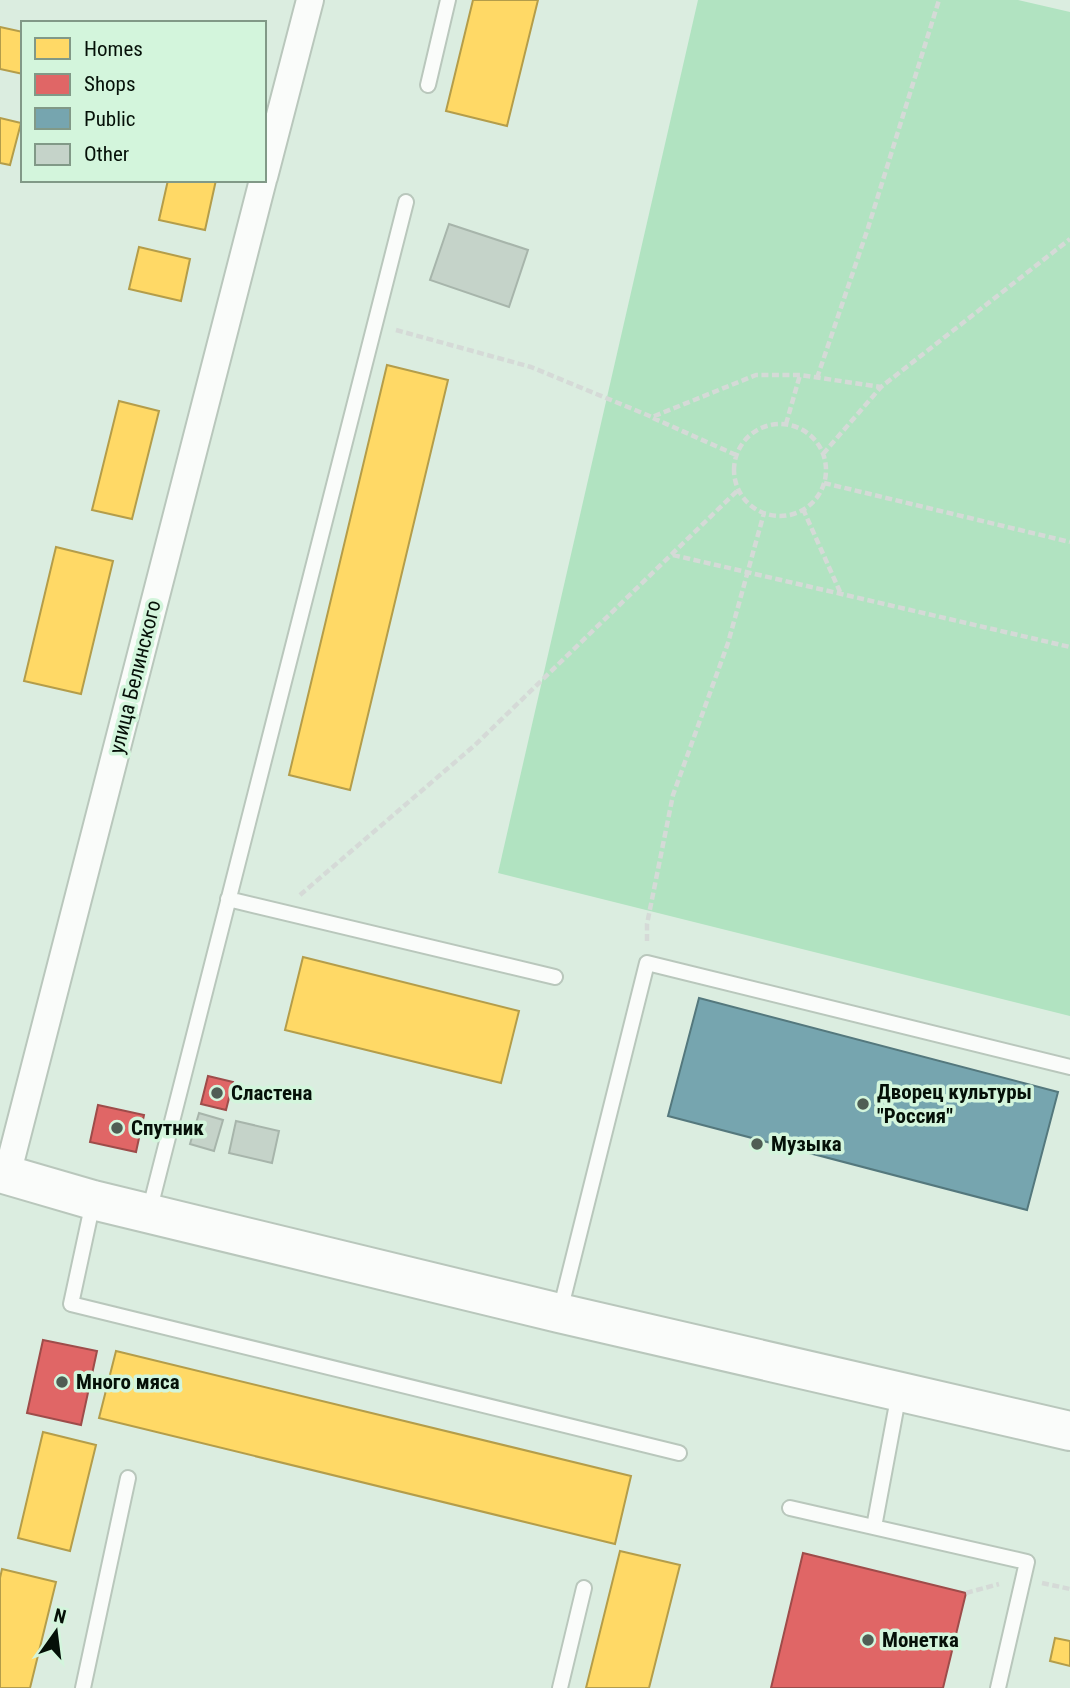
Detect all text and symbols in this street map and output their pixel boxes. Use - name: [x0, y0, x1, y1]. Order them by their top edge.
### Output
- legend: [21, 21, 266, 182]
- text: Homes: [84, 37, 143, 61]
- text: Shops: [84, 72, 136, 96]
- text: Public: [84, 107, 136, 131]
- text: Other: [84, 142, 129, 166]
- street label: улица Белинского: [104, 598, 166, 756]
- place label: Дворец культуры "Россия": [877, 1080, 1032, 1128]
- place label: Сластена: [231, 1081, 312, 1105]
- marker: Сластена: [209, 1085, 225, 1101]
- marker: Дворец культуры "Россия": [855, 1096, 871, 1112]
- place label: Спутник: [131, 1116, 204, 1140]
- marker: Спутник: [109, 1120, 125, 1136]
- place label: Музыка: [771, 1132, 842, 1156]
- marker: Музыка: [749, 1136, 765, 1152]
- place label: Много мяса: [76, 1370, 180, 1394]
- marker: Много мяса: [54, 1374, 70, 1390]
- north arrow: [21, 1597, 91, 1667]
- text: N: [52, 1603, 68, 1629]
- place label: Монетка: [882, 1628, 959, 1652]
- marker: Монетка: [860, 1632, 876, 1648]

